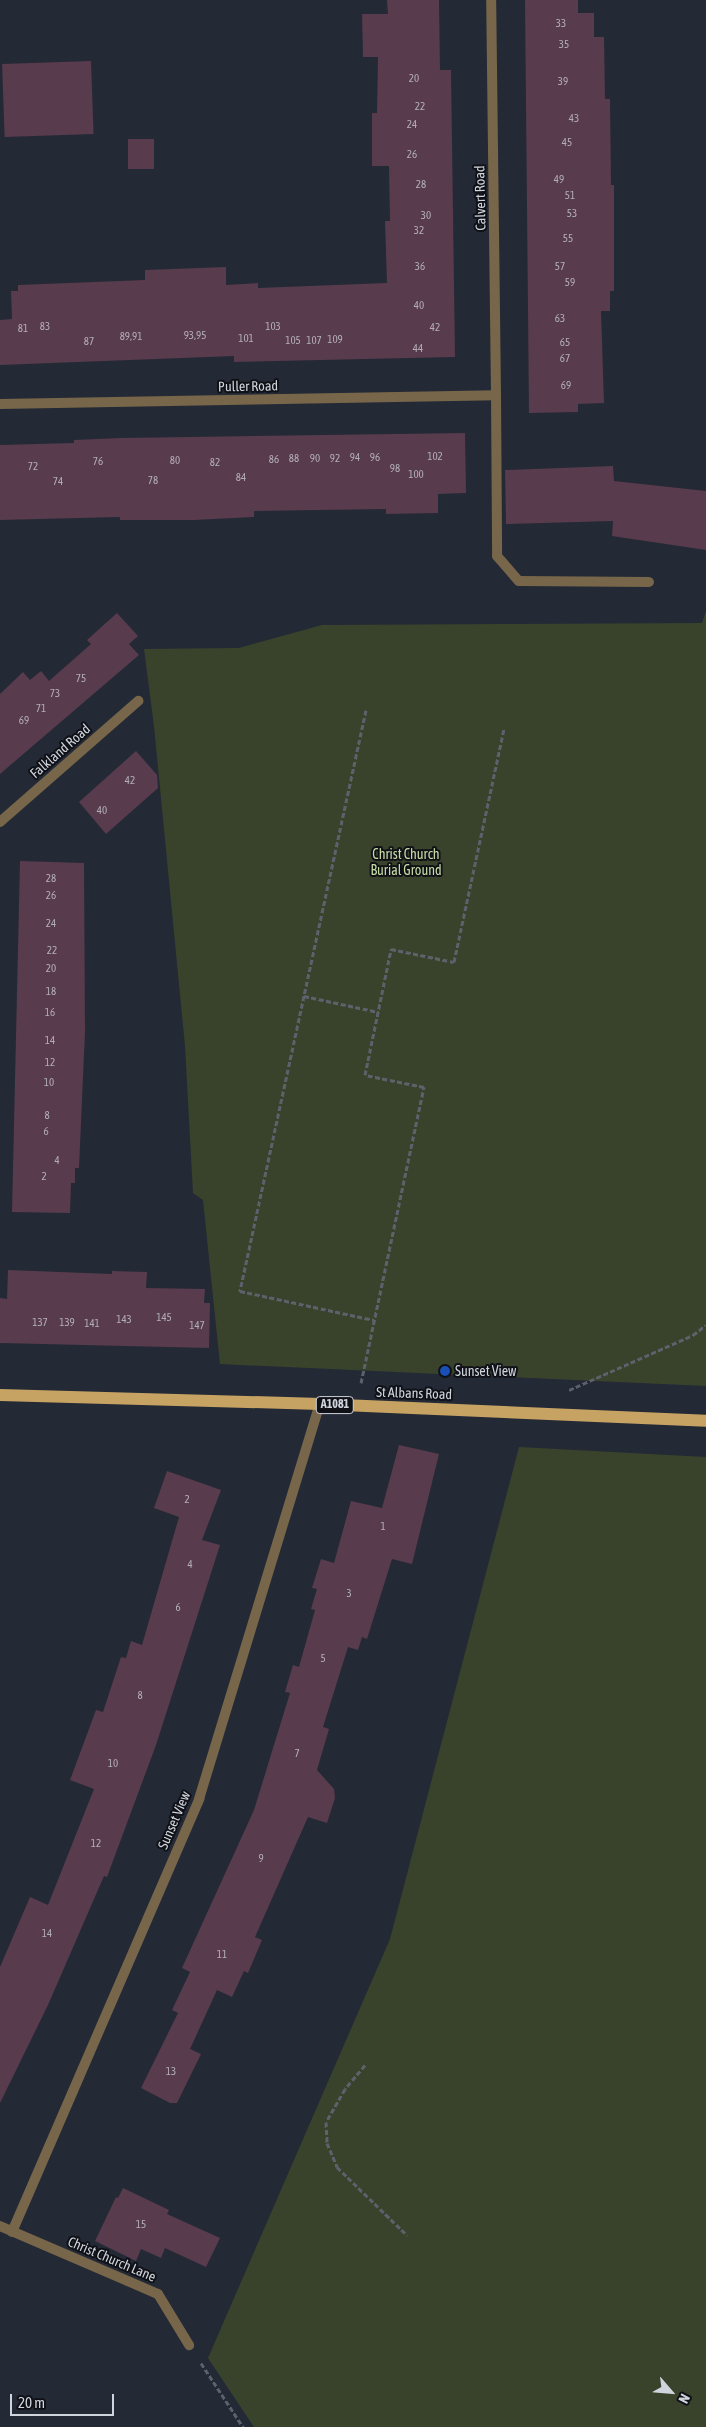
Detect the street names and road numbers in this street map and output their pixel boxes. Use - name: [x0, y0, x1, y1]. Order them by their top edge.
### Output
- street label: Calvert Road: [471, 165, 489, 231]
- street label: Puller Road: [218, 377, 278, 395]
- street label: Falkland Road: [27, 720, 93, 782]
- street label: St Albans Road: [376, 1383, 452, 1403]
- road number: A1081: [315, 1396, 355, 1414]
- street label: Sunset View: [154, 1788, 194, 1852]
- street label: Christ Church Lane: [65, 2233, 159, 2285]

